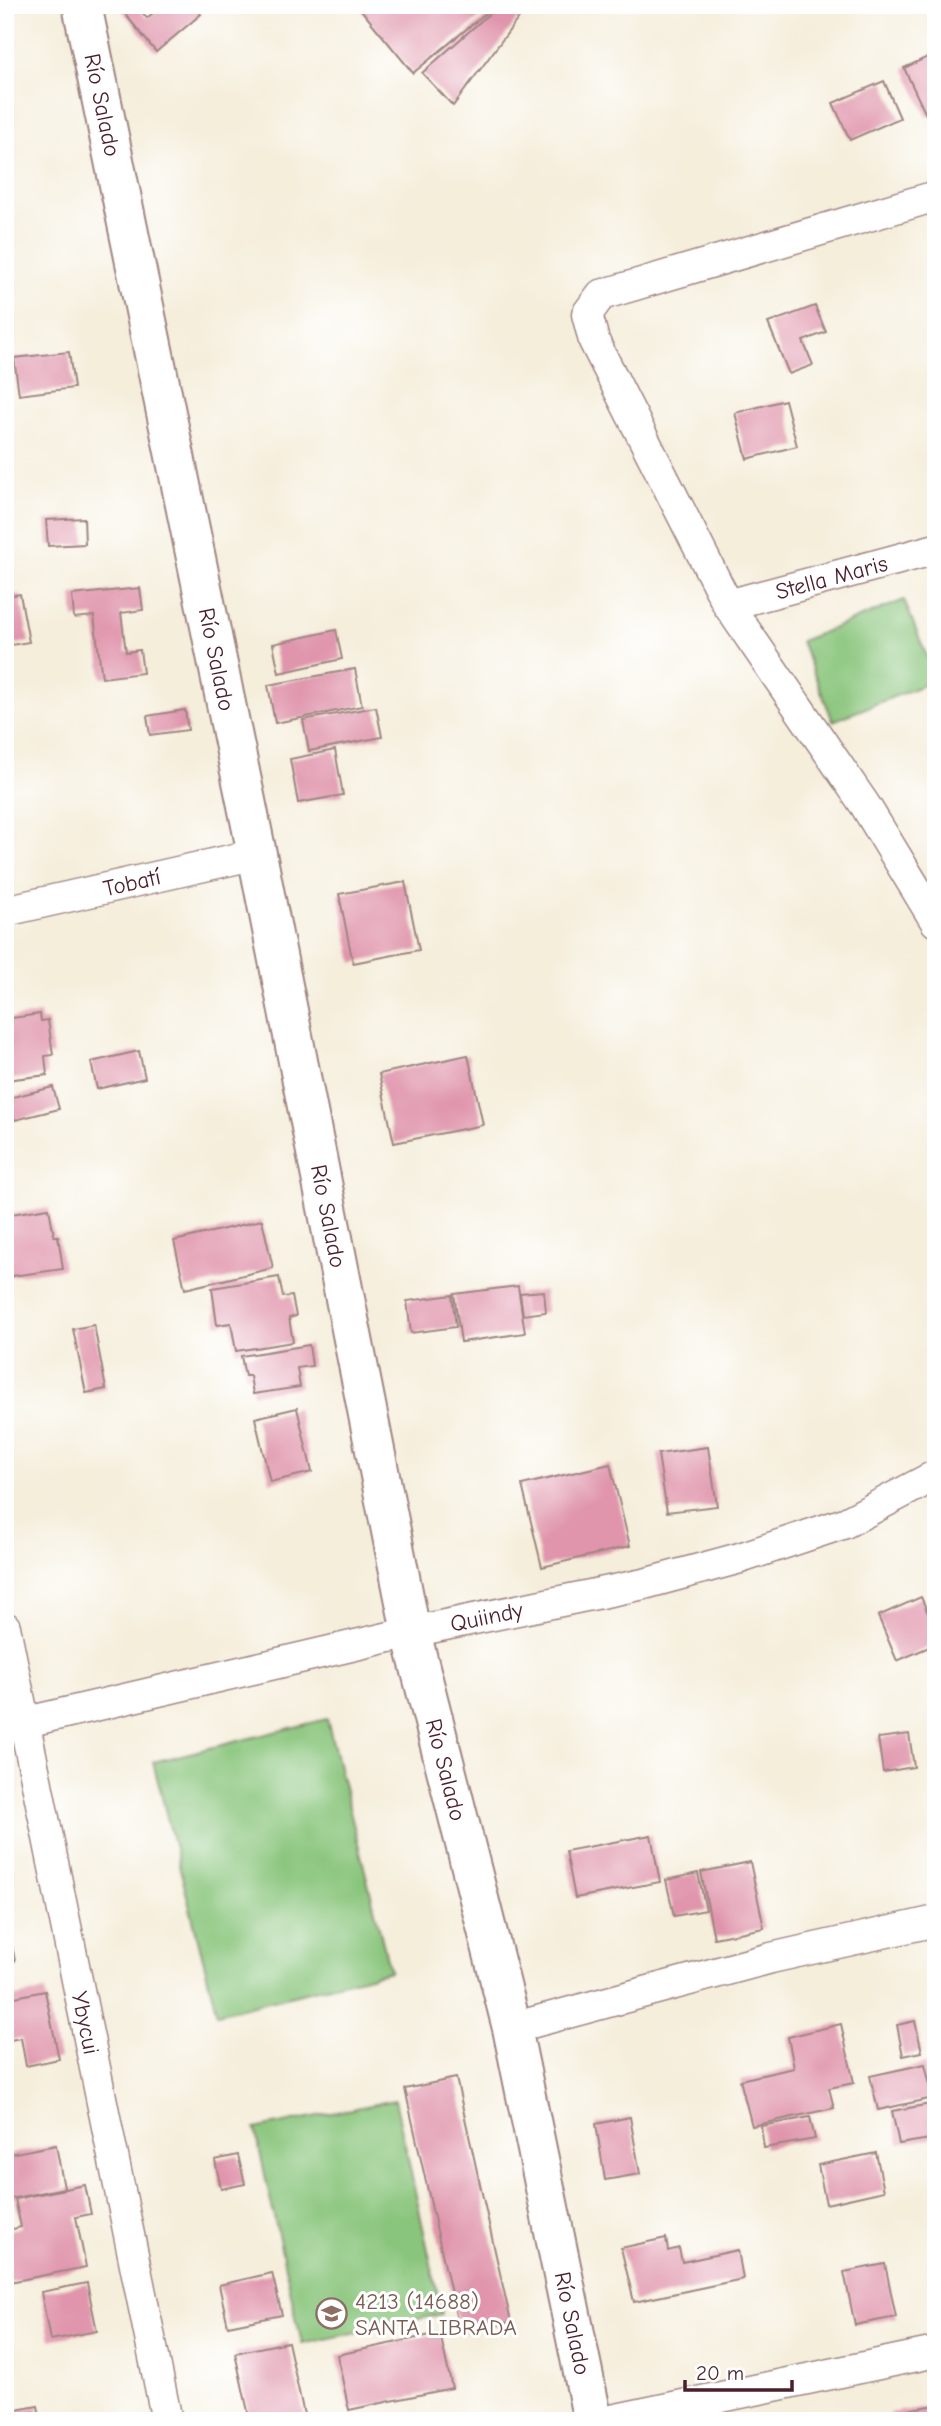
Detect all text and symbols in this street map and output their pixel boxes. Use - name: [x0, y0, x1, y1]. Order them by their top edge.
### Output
- street label: Río Salado: [79, 51, 126, 159]
- street label: Stella Maris: [772, 549, 890, 605]
- street label: Río Salado: [193, 605, 241, 713]
- street label: Tobatí: [101, 863, 164, 902]
- street label: Río Salado: [305, 1162, 352, 1270]
- street label: Quiindy: [448, 1596, 526, 1637]
- street label: Río Salado: [420, 1716, 472, 1824]
- street label: Ybycui: [66, 1989, 105, 2057]
- street label: Río Salado: [549, 2269, 597, 2377]
- place label: 4213 (14688) SANTA LIBRADA: [355, 2288, 517, 2341]
- school or university icon: 4213 (14688) SANTA LIBRADA: [315, 2297, 349, 2331]
- scale bar: [685, 2349, 792, 2393]
- text: 20 m: [696, 2361, 744, 2385]

